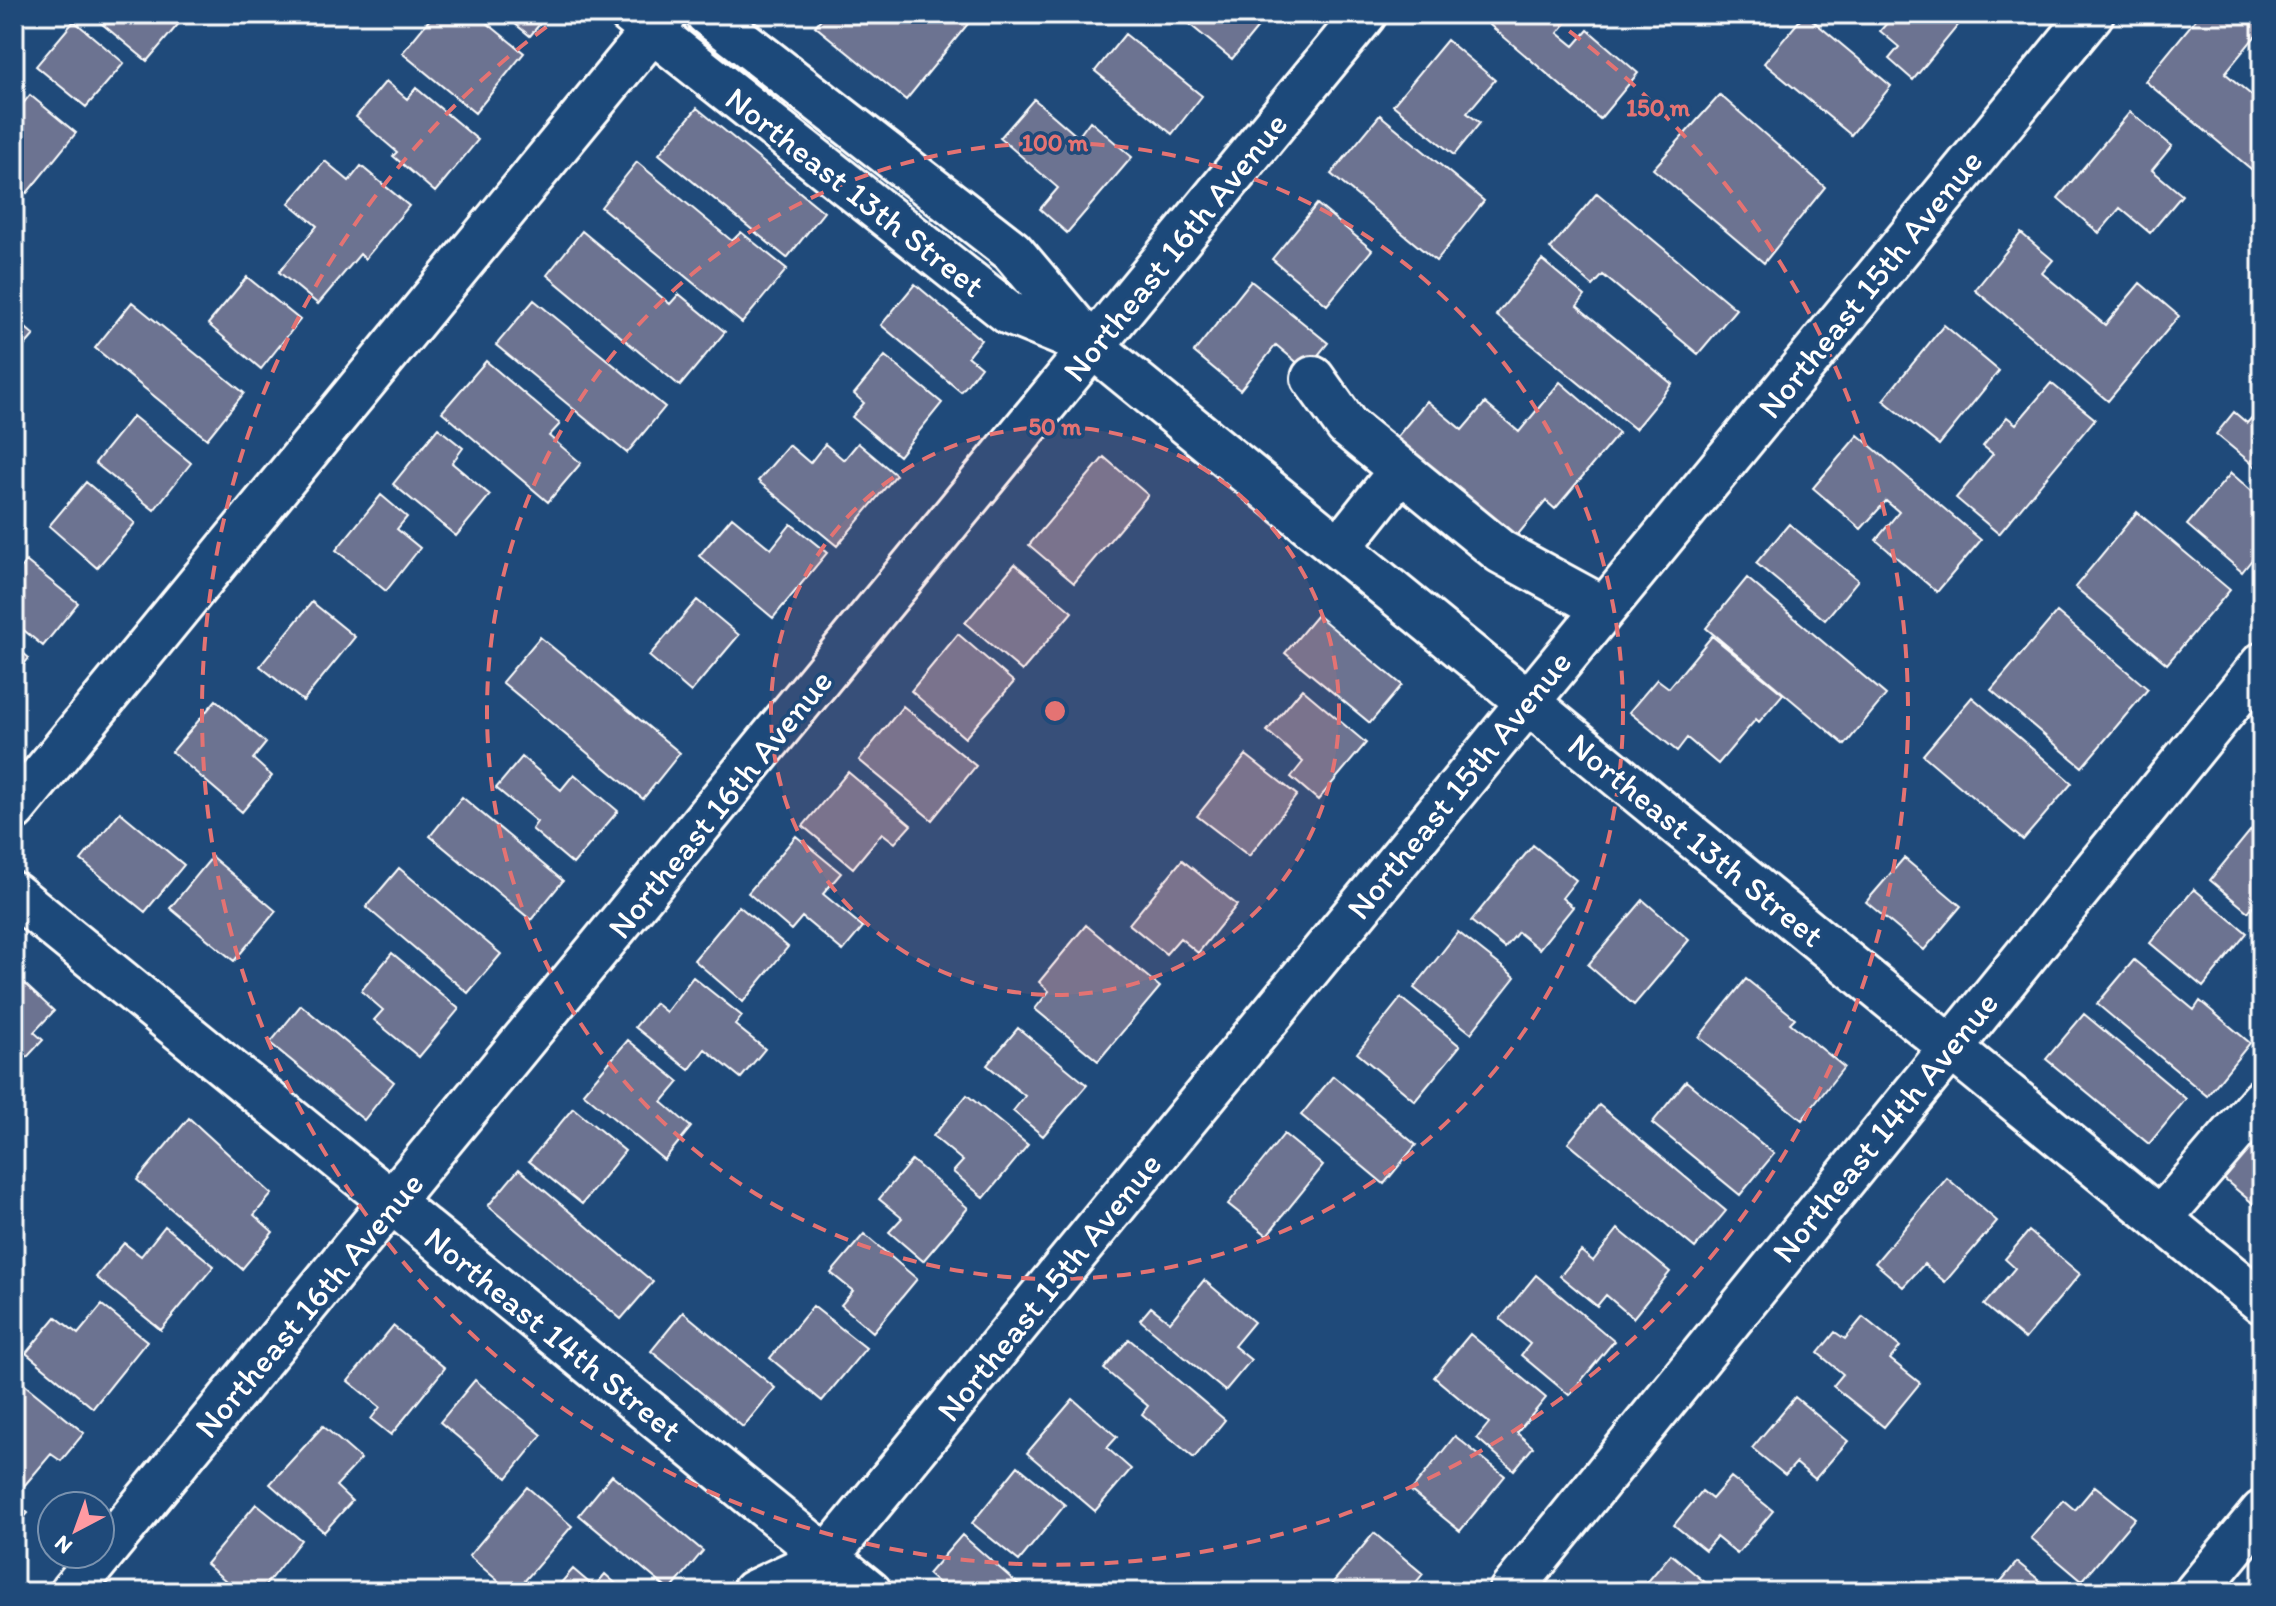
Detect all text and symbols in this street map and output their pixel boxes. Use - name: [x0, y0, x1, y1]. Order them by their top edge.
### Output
- street label: Northeast 13th Street: [717, 78, 993, 306]
- text: 150 m: [1626, 93, 1691, 122]
- street label: Northeast 16th Avenue: [1054, 104, 1296, 390]
- text: 100 m: [1022, 128, 1089, 157]
- street label: Northeast 15th Avenue: [1749, 141, 1991, 427]
- text: 50 m: [1029, 412, 1082, 441]
- street label: Northeast 15th Avenue: [1338, 642, 1580, 928]
- street label: Northeast 16th Avenue: [599, 661, 841, 947]
- centre of rings: [1041, 697, 1069, 725]
- street label: Northeast 13th Street: [1560, 724, 1832, 956]
- street label: Northeast 14th Avenue: [1763, 983, 2007, 1271]
- street label: Northeast 15th Avenue: [928, 1144, 1170, 1430]
- street label: Northeast 16th Avenue: [186, 1164, 432, 1446]
- street label: Northeast 14th Street: [416, 1218, 690, 1450]
- north arrow: [36, 1490, 116, 1570]
- text: N: [49, 1530, 78, 1560]

